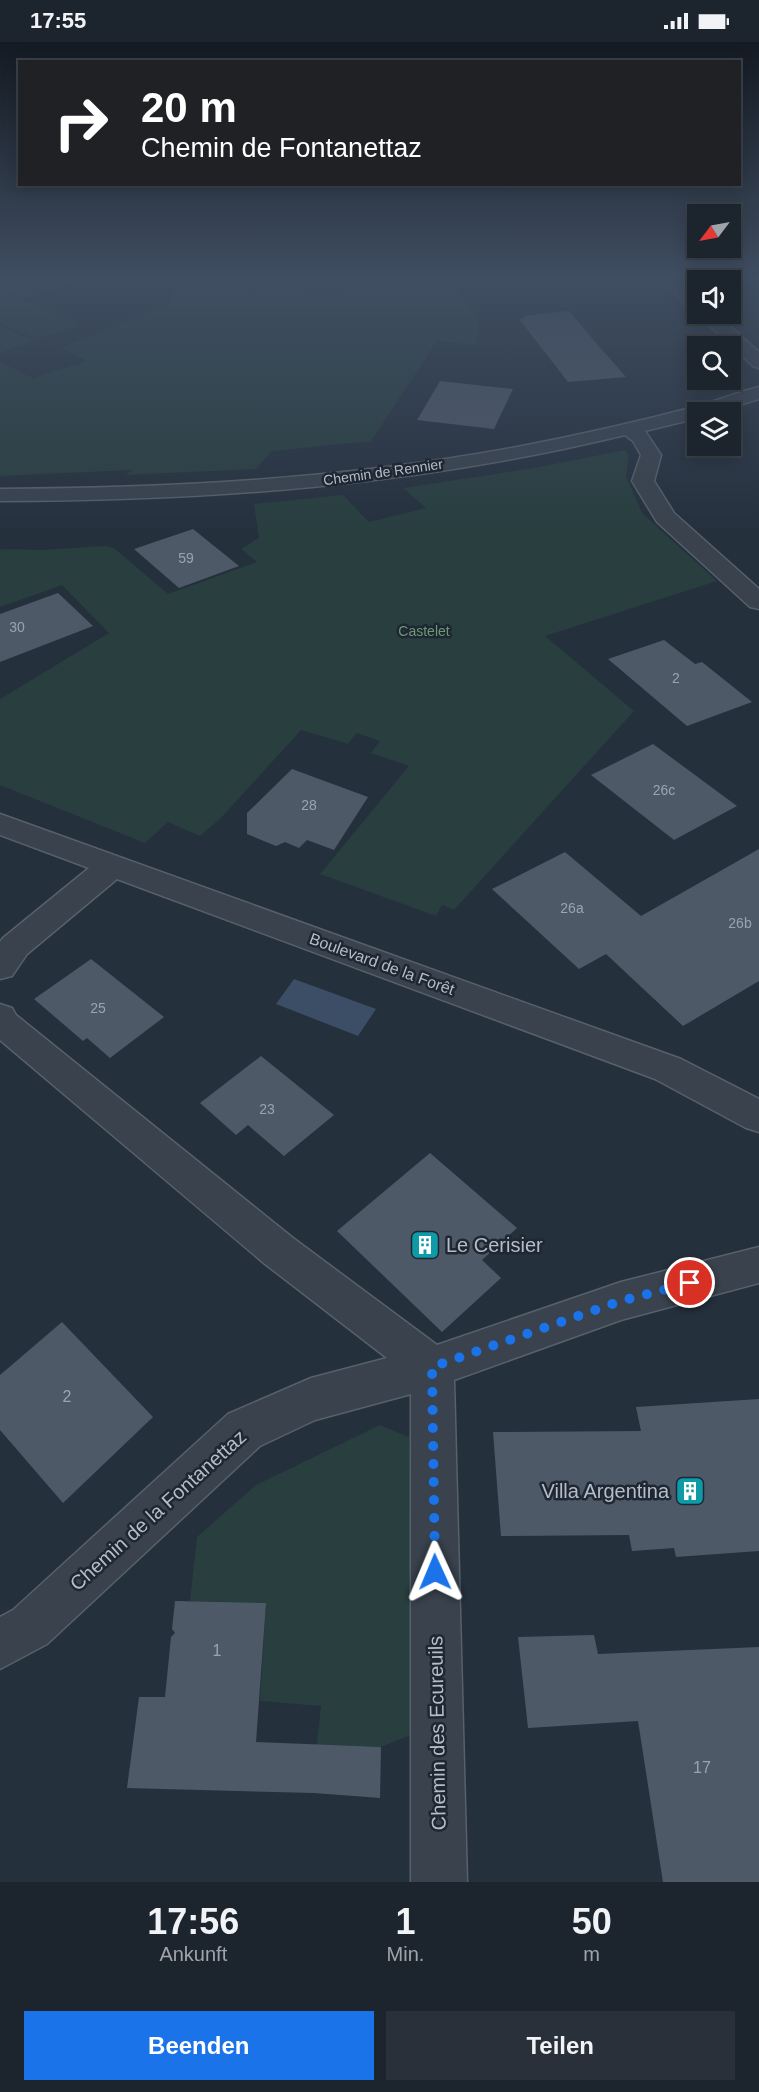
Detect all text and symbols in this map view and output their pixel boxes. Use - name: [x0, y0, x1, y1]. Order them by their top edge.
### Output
- text: 17:55: [30, 8, 86, 33]
- icon: right: [42, 84, 120, 162]
- text: 20 m: [141, 84, 237, 131]
- text: Chemin de Fontanettaz: [141, 133, 422, 163]
- north arrow: [687, 204, 741, 258]
- map controls: [687, 204, 741, 456]
- button: sound: [687, 270, 741, 324]
- button: search: [687, 336, 741, 390]
- button: layers: [687, 402, 741, 456]
- street label: Chemin de Rennier: [322, 456, 444, 488]
- house number: 59: [178, 550, 194, 566]
- house number: 30: [9, 619, 25, 635]
- park label: Castelet: [398, 623, 450, 639]
- house number: 2: [672, 670, 680, 686]
- house number: 26c: [653, 782, 675, 798]
- house number: 28: [301, 797, 317, 813]
- house number: 26a: [560, 900, 584, 916]
- house number: 26b: [728, 915, 752, 931]
- street label: Boulevard de la Forêt: [307, 930, 457, 998]
- house number: 25: [90, 1000, 106, 1016]
- house number: 23: [259, 1101, 275, 1117]
- building icon: Le Cerisier: [409, 1229, 441, 1261]
- place label: Le Cerisier: [446, 1234, 543, 1256]
- pin: [664, 1257, 715, 1308]
- icon: arrive: [673, 1266, 706, 1299]
- house number: 2: [63, 1388, 72, 1405]
- street label: Chemin de la Fontanettaz: [66, 1425, 250, 1595]
- building icon: Villa Argentina: [674, 1475, 706, 1507]
- place label: Villa Argentina: [542, 1480, 670, 1502]
- position arrow: [403, 1540, 467, 1604]
- street label: Chemin des Ecureuils: [424, 1636, 450, 1830]
- house number: 1: [213, 1642, 222, 1659]
- house number: 17: [693, 1759, 711, 1776]
- text: 17:56: [147, 1901, 239, 1942]
- text: 1: [395, 1901, 416, 1942]
- text: 50: [572, 1901, 612, 1942]
- text: Ankunft: [159, 1943, 227, 1965]
- text: Min.: [387, 1943, 424, 1965]
- text: m: [583, 1943, 600, 1965]
- button: Beenden: [24, 2011, 374, 2080]
- button: Teilen: [386, 2011, 735, 2080]

